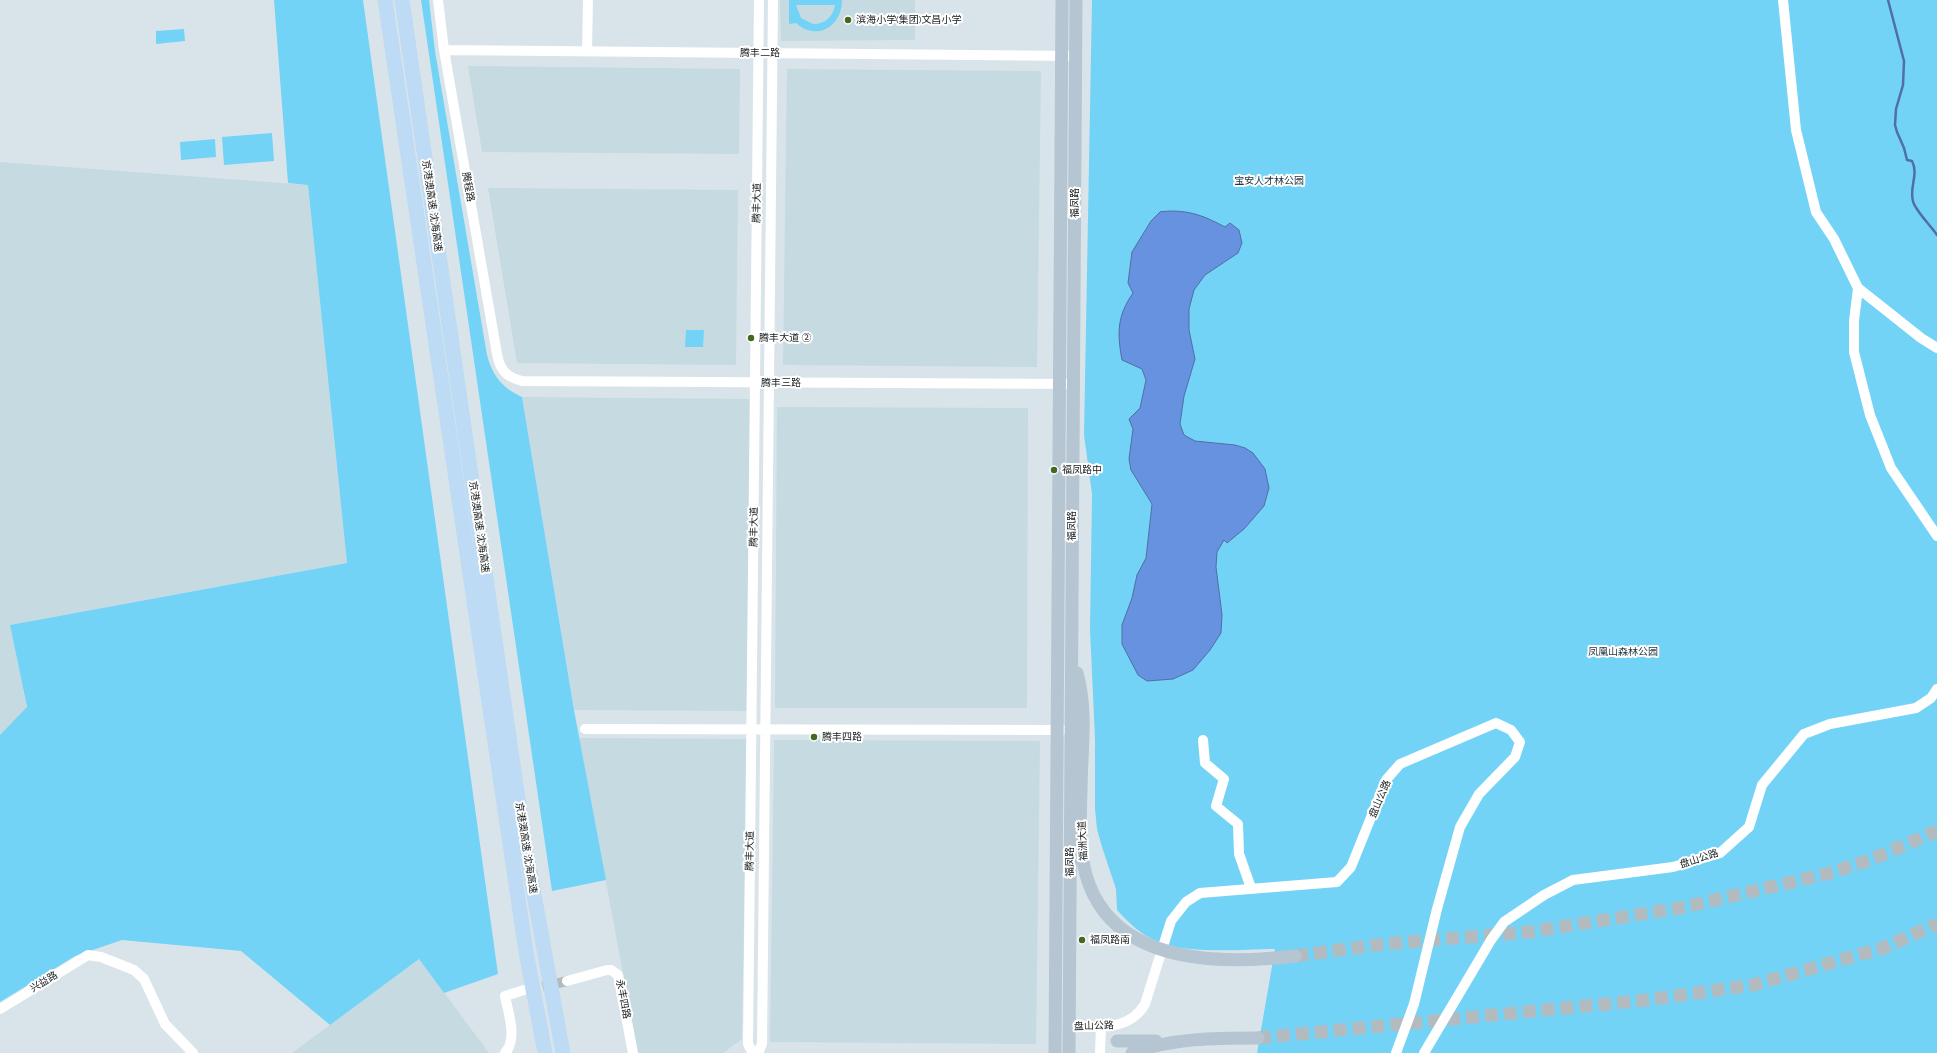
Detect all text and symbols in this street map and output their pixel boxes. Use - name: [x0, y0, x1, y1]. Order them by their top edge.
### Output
- place label: 滨海小学(集团)文昌小学: [856, 14, 961, 26]
- marker: 滨海小学(集团)文昌小学: [843, 15, 853, 25]
- street label: 腾丰二路: [740, 47, 780, 59]
- street label: 京港澳高速 沈海高速: [420, 159, 444, 253]
- street label: 腾程路: [459, 171, 477, 203]
- park label: 宝安人才林公园: [1234, 175, 1304, 187]
- street label: 腾丰大道: [751, 183, 763, 223]
- street label: 福凤路: [1069, 188, 1081, 218]
- place label: 腾丰大道 ②: [759, 332, 812, 344]
- marker: 腾丰大道 ②: [746, 333, 756, 343]
- street label: 腾丰三路: [761, 377, 801, 389]
- place label: 福凤路中: [1062, 464, 1102, 476]
- marker: 福凤路中: [1049, 465, 1059, 475]
- street label: 京港澳高速 沈海高速: [467, 480, 491, 574]
- street label: 腾丰大道: [748, 507, 760, 547]
- street label: 福凤路: [1066, 511, 1078, 541]
- park label: 凤凰山森林公园: [1588, 646, 1658, 658]
- place label: 腾丰四路: [822, 731, 862, 743]
- marker: 腾丰四路: [809, 732, 819, 742]
- street label: 盘山公路: [1367, 778, 1393, 820]
- street label: 京港澳高速 沈海高速: [513, 801, 539, 895]
- street label: 福洲大道: [1076, 821, 1090, 861]
- street label: 腾丰大道: [744, 831, 756, 871]
- street label: 福凤路: [1064, 847, 1076, 877]
- street label: 盘山公路: [1678, 847, 1720, 871]
- place label: 福凤路南: [1090, 934, 1130, 946]
- marker: 福凤路南: [1077, 935, 1087, 945]
- street label: 兴益路: [28, 969, 60, 995]
- street label: 永丰四路: [613, 978, 633, 1020]
- street label: 盘山公路: [1074, 1019, 1114, 1033]

